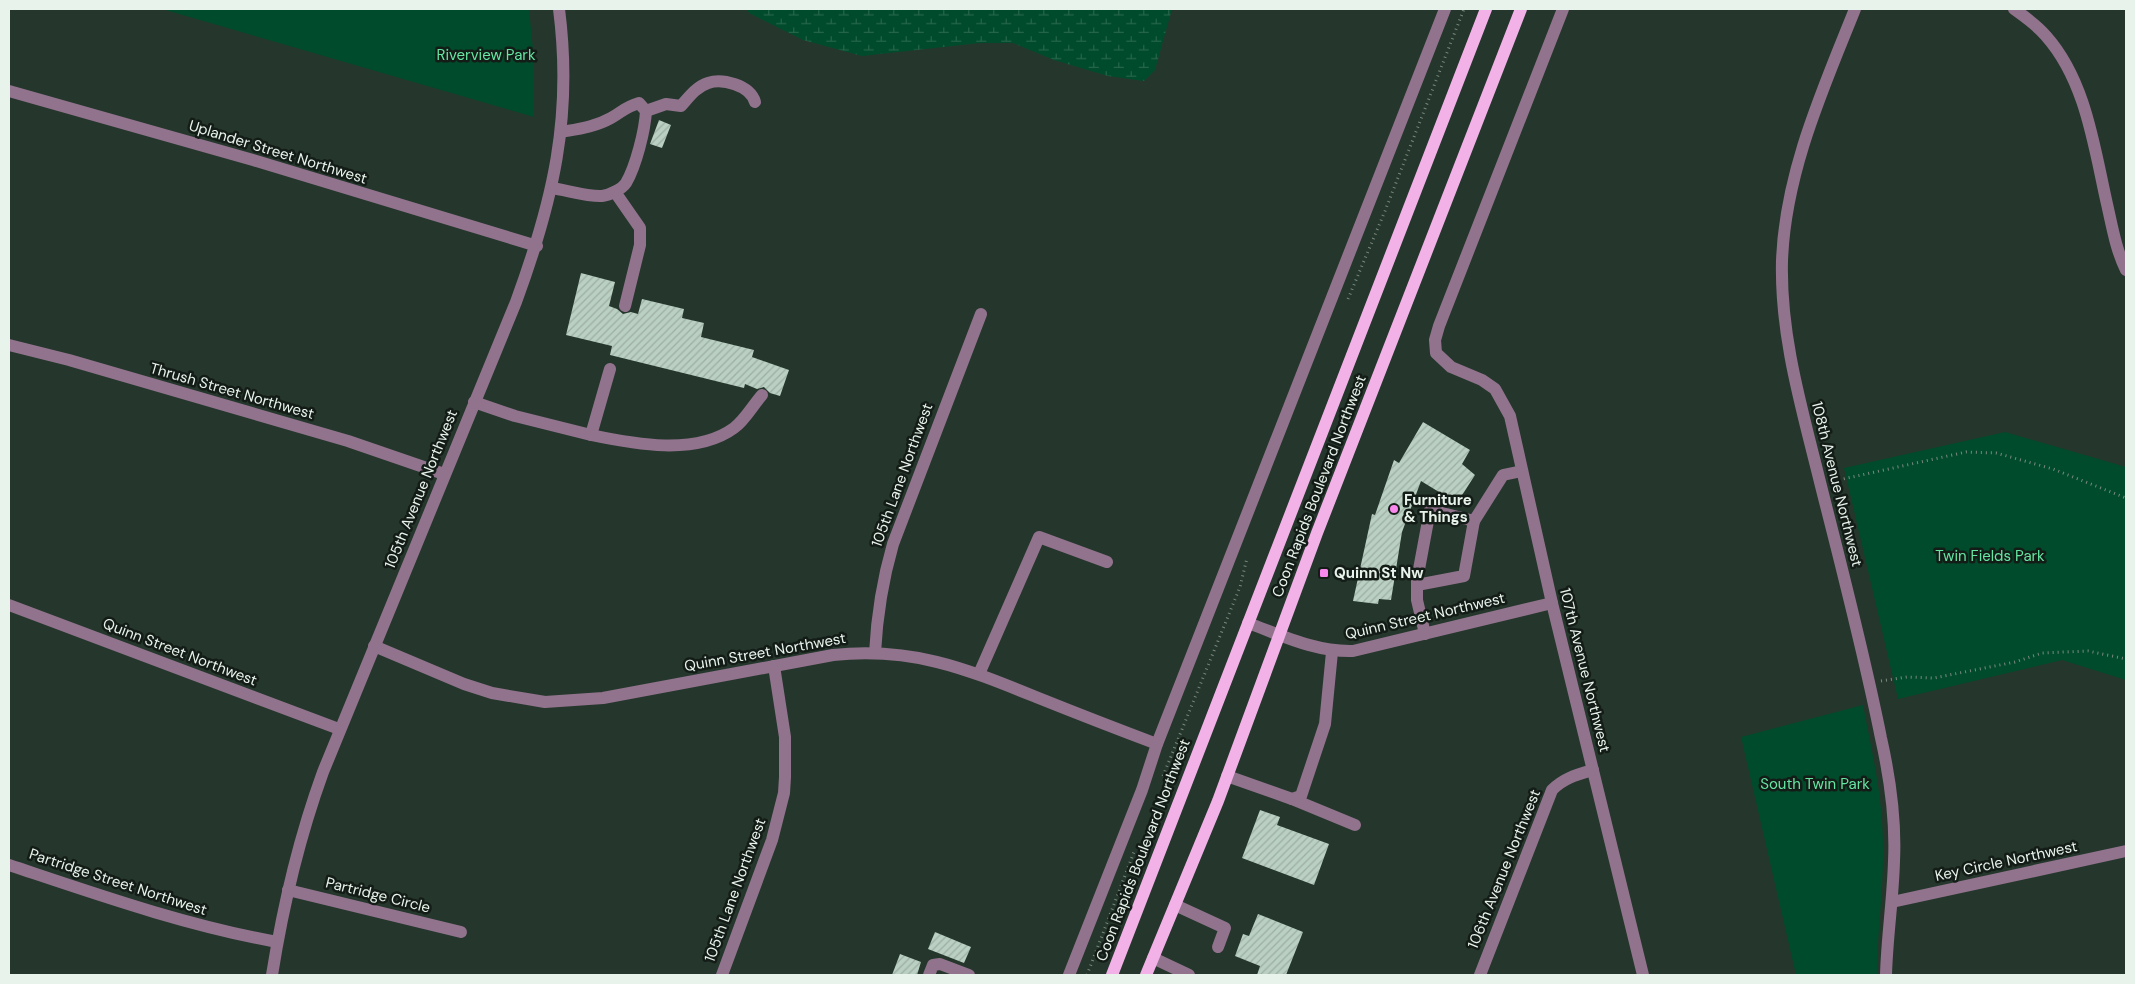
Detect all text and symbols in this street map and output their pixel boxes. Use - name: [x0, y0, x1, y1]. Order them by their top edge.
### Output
- park label: Riverview Park: [437, 45, 536, 65]
- street label: Uplander Street Northwest: [186, 115, 370, 189]
- street label: Thrush Street Northwest: [148, 358, 317, 424]
- street label: Coon Rapids Boulevard Northwest: [1267, 372, 1371, 600]
- street label: 108th Avenue Northwest: [1807, 399, 1867, 569]
- street label: 105th Lane Northwest: [867, 400, 937, 550]
- street label: 105th Avenue Northwest: [380, 407, 462, 571]
- place label: Furniture & Things: [1404, 490, 1472, 527]
- marker: Furniture & Things: [1388, 503, 1400, 515]
- park label: Twin Fields Park: [1935, 546, 2045, 566]
- place label: Quinn St Nw: [1334, 563, 1424, 583]
- marker: Quinn St Nw: [1318, 567, 1330, 579]
- street label: 107th Avenue Northwest: [1555, 586, 1615, 754]
- street label: Quinn Street Northwest: [1343, 588, 1507, 644]
- street label: Quinn Street Northwest: [100, 613, 260, 691]
- street label: Quinn Street Northwest: [683, 628, 847, 676]
- street label: Coon Rapids Boulevard Northwest: [1091, 736, 1195, 964]
- park label: South Twin Park: [1760, 774, 1870, 794]
- street label: 106th Avenue Northwest: [1463, 786, 1545, 952]
- street label: 105th Lane Northwest: [700, 815, 770, 965]
- street label: Key Circle Northwest: [1933, 836, 2079, 886]
- street label: Partridge Street Northwest: [27, 844, 209, 920]
- street label: Partridge Circle: [324, 872, 432, 918]

